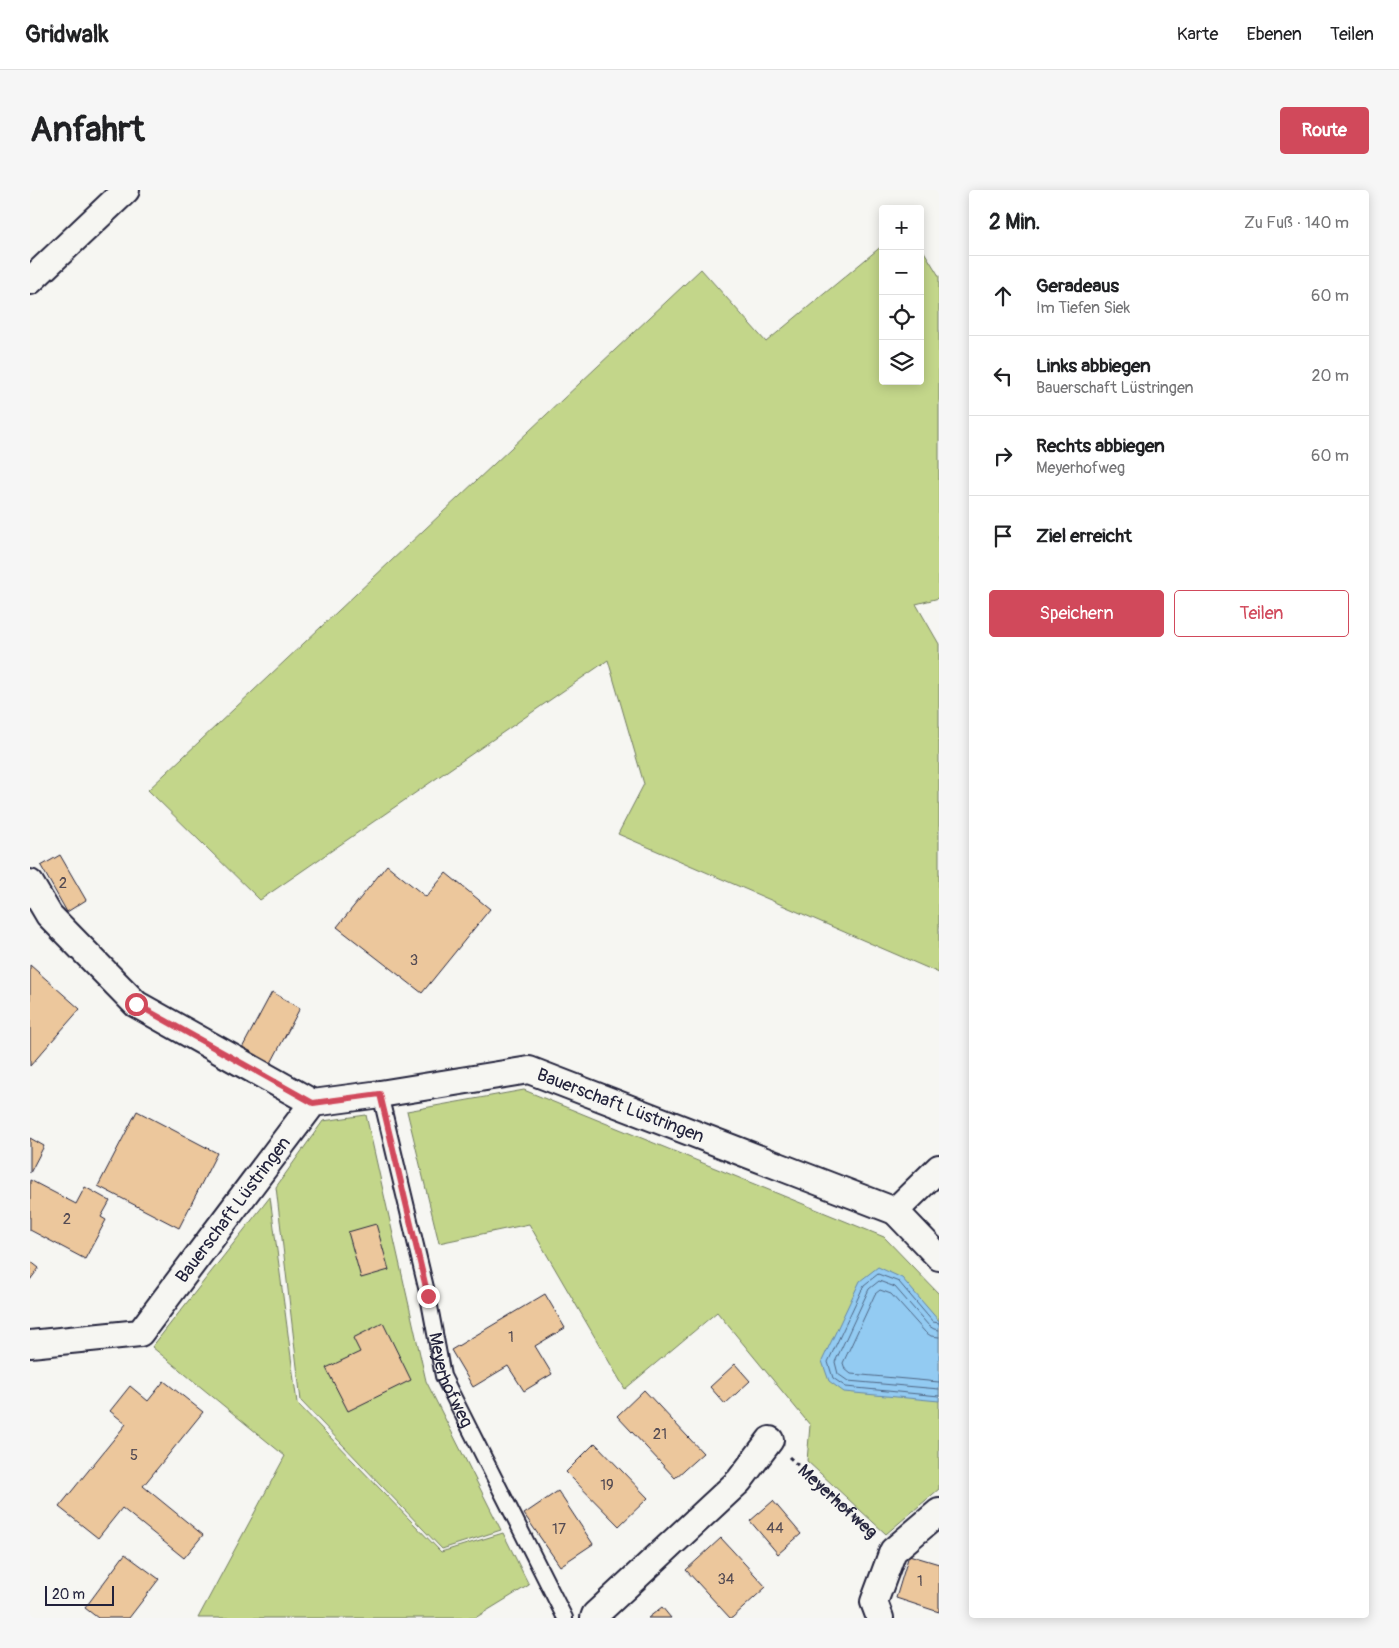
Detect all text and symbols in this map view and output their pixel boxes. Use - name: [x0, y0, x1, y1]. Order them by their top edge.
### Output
- text: Gridwalk: [25, 20, 109, 49]
- text: Karte: [1177, 23, 1218, 46]
- text: Ebenen: [1246, 23, 1302, 46]
- text: Teilen: [1330, 23, 1374, 46]
- button: Route: [1280, 107, 1369, 154]
- text: Anfahrt: [30, 108, 145, 152]
- map controls: [879, 205, 924, 385]
- button: +: [879, 205, 924, 250]
- text: 2 Min.: [989, 209, 1040, 236]
- text: Zu Fuß · 140 m: [1244, 213, 1349, 233]
- button: −: [879, 250, 924, 295]
- text: Geradeaus: [1036, 274, 1119, 298]
- icon: ahead: [989, 282, 1017, 310]
- text: 60 m: [1311, 286, 1349, 306]
- button: locate: [879, 295, 924, 340]
- text: Im Tiefen Siek: [1036, 298, 1130, 318]
- button: layers: [879, 340, 924, 385]
- text: Links abbiegen: [1036, 354, 1151, 378]
- icon: left: [989, 362, 1017, 390]
- text: 20 m: [1311, 366, 1349, 386]
- text: Bauerschaft Lüstringen: [1036, 378, 1194, 398]
- text: Rechts abbiegen: [1036, 434, 1165, 458]
- icon: right: [989, 442, 1017, 470]
- text: 60 m: [1311, 446, 1349, 466]
- text: Meyerhofweg: [1036, 458, 1125, 478]
- icon: arrive: [989, 522, 1017, 550]
- text: Ziel erreicht: [1036, 524, 1132, 548]
- button: Speichern: [989, 590, 1164, 637]
- button: Teilen: [1174, 590, 1349, 637]
- house number: 2: [59, 874, 67, 893]
- house number: 3: [410, 951, 418, 970]
- route start: [125, 993, 148, 1016]
- street label: Bauerschaft Lüstringen: [534, 1063, 707, 1148]
- street label: Bauerschaft Lüstringen: [170, 1132, 295, 1287]
- house number: 2: [63, 1210, 71, 1229]
- route end: [417, 1285, 440, 1308]
- house number: 1: [508, 1328, 514, 1347]
- street label: Meyerhofweg: [424, 1331, 479, 1431]
- house number: 21: [653, 1425, 667, 1444]
- house number: 5: [130, 1446, 138, 1465]
- street label: Meyerhofweg: [793, 1459, 883, 1544]
- house number: 19: [600, 1476, 614, 1495]
- house number: 44: [766, 1519, 784, 1538]
- house number: 17: [552, 1520, 566, 1539]
- house number: 34: [717, 1570, 735, 1589]
- house number: 1: [917, 1572, 923, 1591]
- scale bar: [45, 1583, 114, 1606]
- text: 20 m: [52, 1586, 85, 1603]

